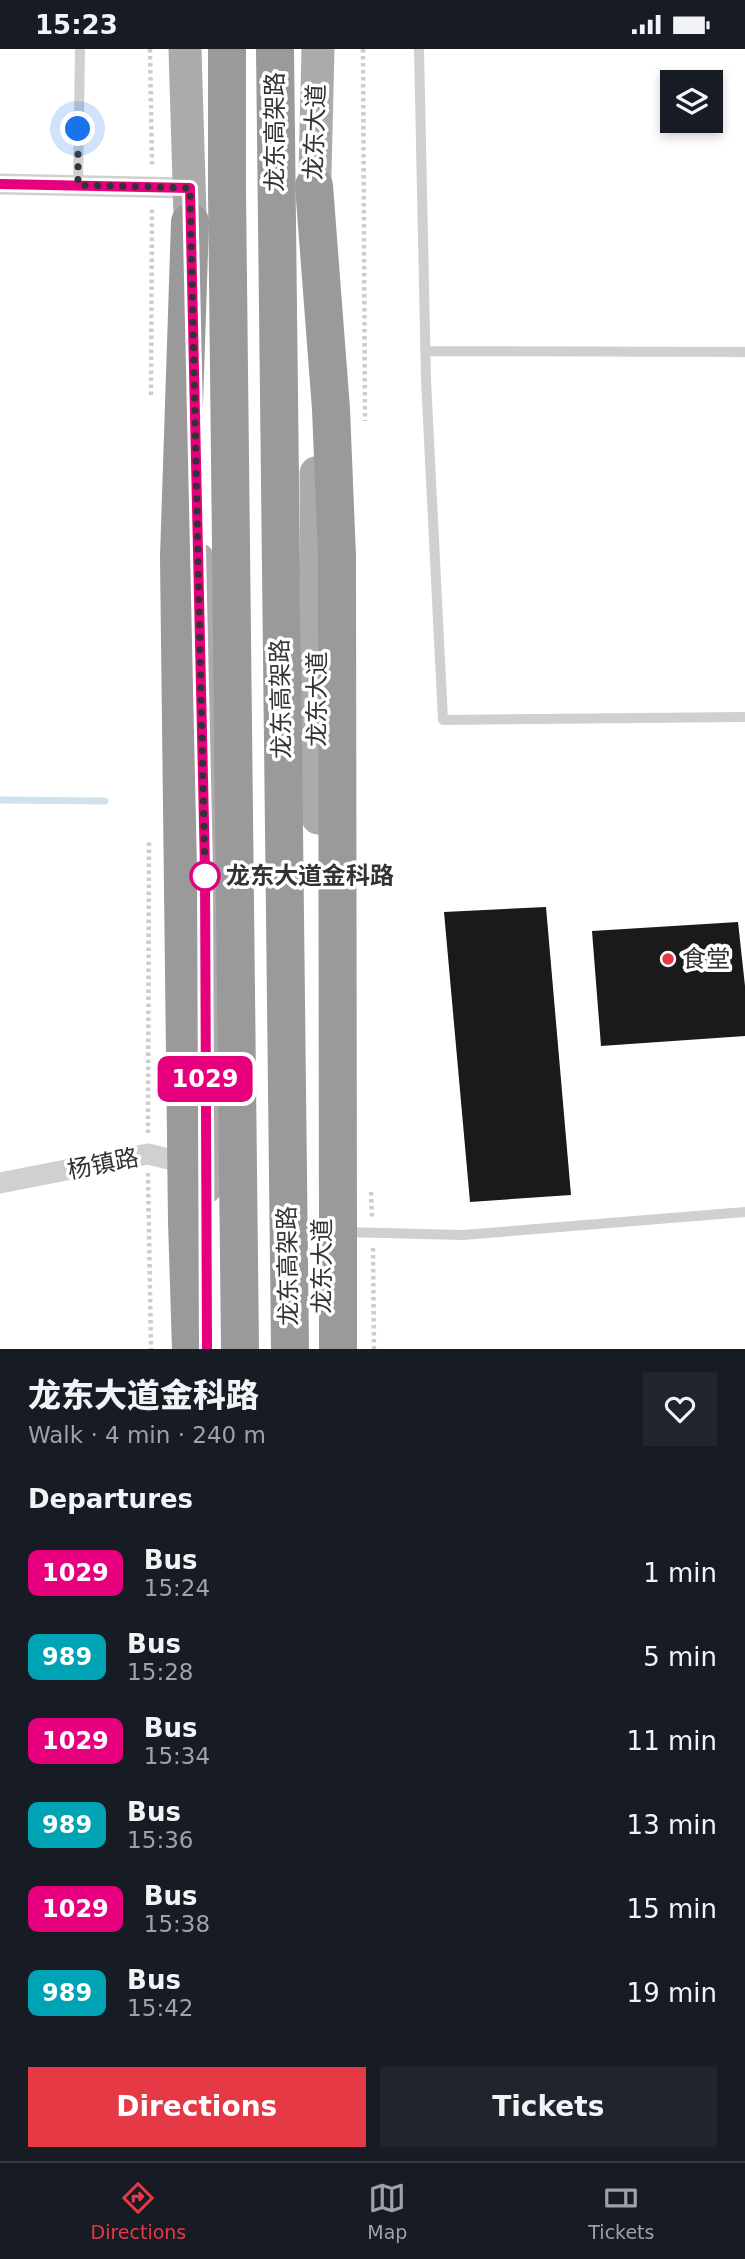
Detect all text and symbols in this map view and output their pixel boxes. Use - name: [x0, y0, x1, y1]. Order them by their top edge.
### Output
- text: 15:23: [35, 10, 118, 40]
- map controls: [660, 70, 723, 133]
- button: layers: [660, 70, 723, 133]
- street label: 龙东高架路: [261, 72, 289, 192]
- street label: 龙东大道: [299, 84, 331, 180]
- your location: [60, 111, 95, 146]
- street label: 龙东高架路: [266, 639, 296, 759]
- street label: 龙东大道: [303, 651, 331, 747]
- marker: 龙东大道金科路: [190, 861, 220, 891]
- place label: 龙东大道金科路: [226, 862, 394, 890]
- place label: 食堂: [682, 945, 730, 973]
- marker: 食堂: [660, 951, 676, 967]
- line badge: 1029: [156, 1056, 254, 1102]
- text: 1029: [172, 1065, 238, 1093]
- street label: 杨镇路: [65, 1143, 141, 1185]
- street label: 龙东高架路: [273, 1206, 303, 1326]
- street label: 龙东大道: [308, 1218, 336, 1314]
- button: heart: [643, 1372, 717, 1446]
- text: 龙东大道金科路: [28, 1376, 259, 1415]
- text: Walk · 4 min · 240 m: [28, 1422, 266, 1448]
- text: Departures: [28, 1484, 193, 1514]
- text: Bus: [144, 1545, 198, 1575]
- text: 1 min: [643, 1558, 717, 1588]
- text: 1029: [42, 1559, 109, 1587]
- text: 15:24: [144, 1575, 210, 1601]
- text: Bus: [127, 1629, 181, 1659]
- text: 5 min: [643, 1642, 717, 1672]
- text: 989: [42, 1643, 92, 1671]
- text: 15:28: [127, 1659, 193, 1685]
- text: Bus: [144, 1713, 198, 1743]
- text: 11 min: [627, 1726, 717, 1756]
- text: 1029: [42, 1727, 109, 1755]
- text: 15:34: [144, 1743, 210, 1769]
- text: Bus: [127, 1797, 181, 1827]
- text: 13 min: [627, 1810, 717, 1840]
- text: 989: [42, 1811, 92, 1839]
- text: 15:36: [127, 1827, 193, 1853]
- text: Bus: [144, 1881, 198, 1911]
- text: 15 min: [627, 1894, 717, 1924]
- text: 1029: [42, 1895, 109, 1923]
- text: 15:38: [144, 1911, 210, 1937]
- text: Bus: [127, 1965, 181, 1995]
- text: 19 min: [627, 1978, 717, 2008]
- text: 989: [42, 1979, 92, 2007]
- text: 15:42: [127, 1995, 193, 2021]
- button: Directions: [28, 2067, 366, 2147]
- button: Tickets: [380, 2067, 717, 2147]
- tab: Directions: [91, 2179, 186, 2243]
- tab: Map: [367, 2179, 407, 2243]
- tab: Tickets: [588, 2179, 654, 2243]

